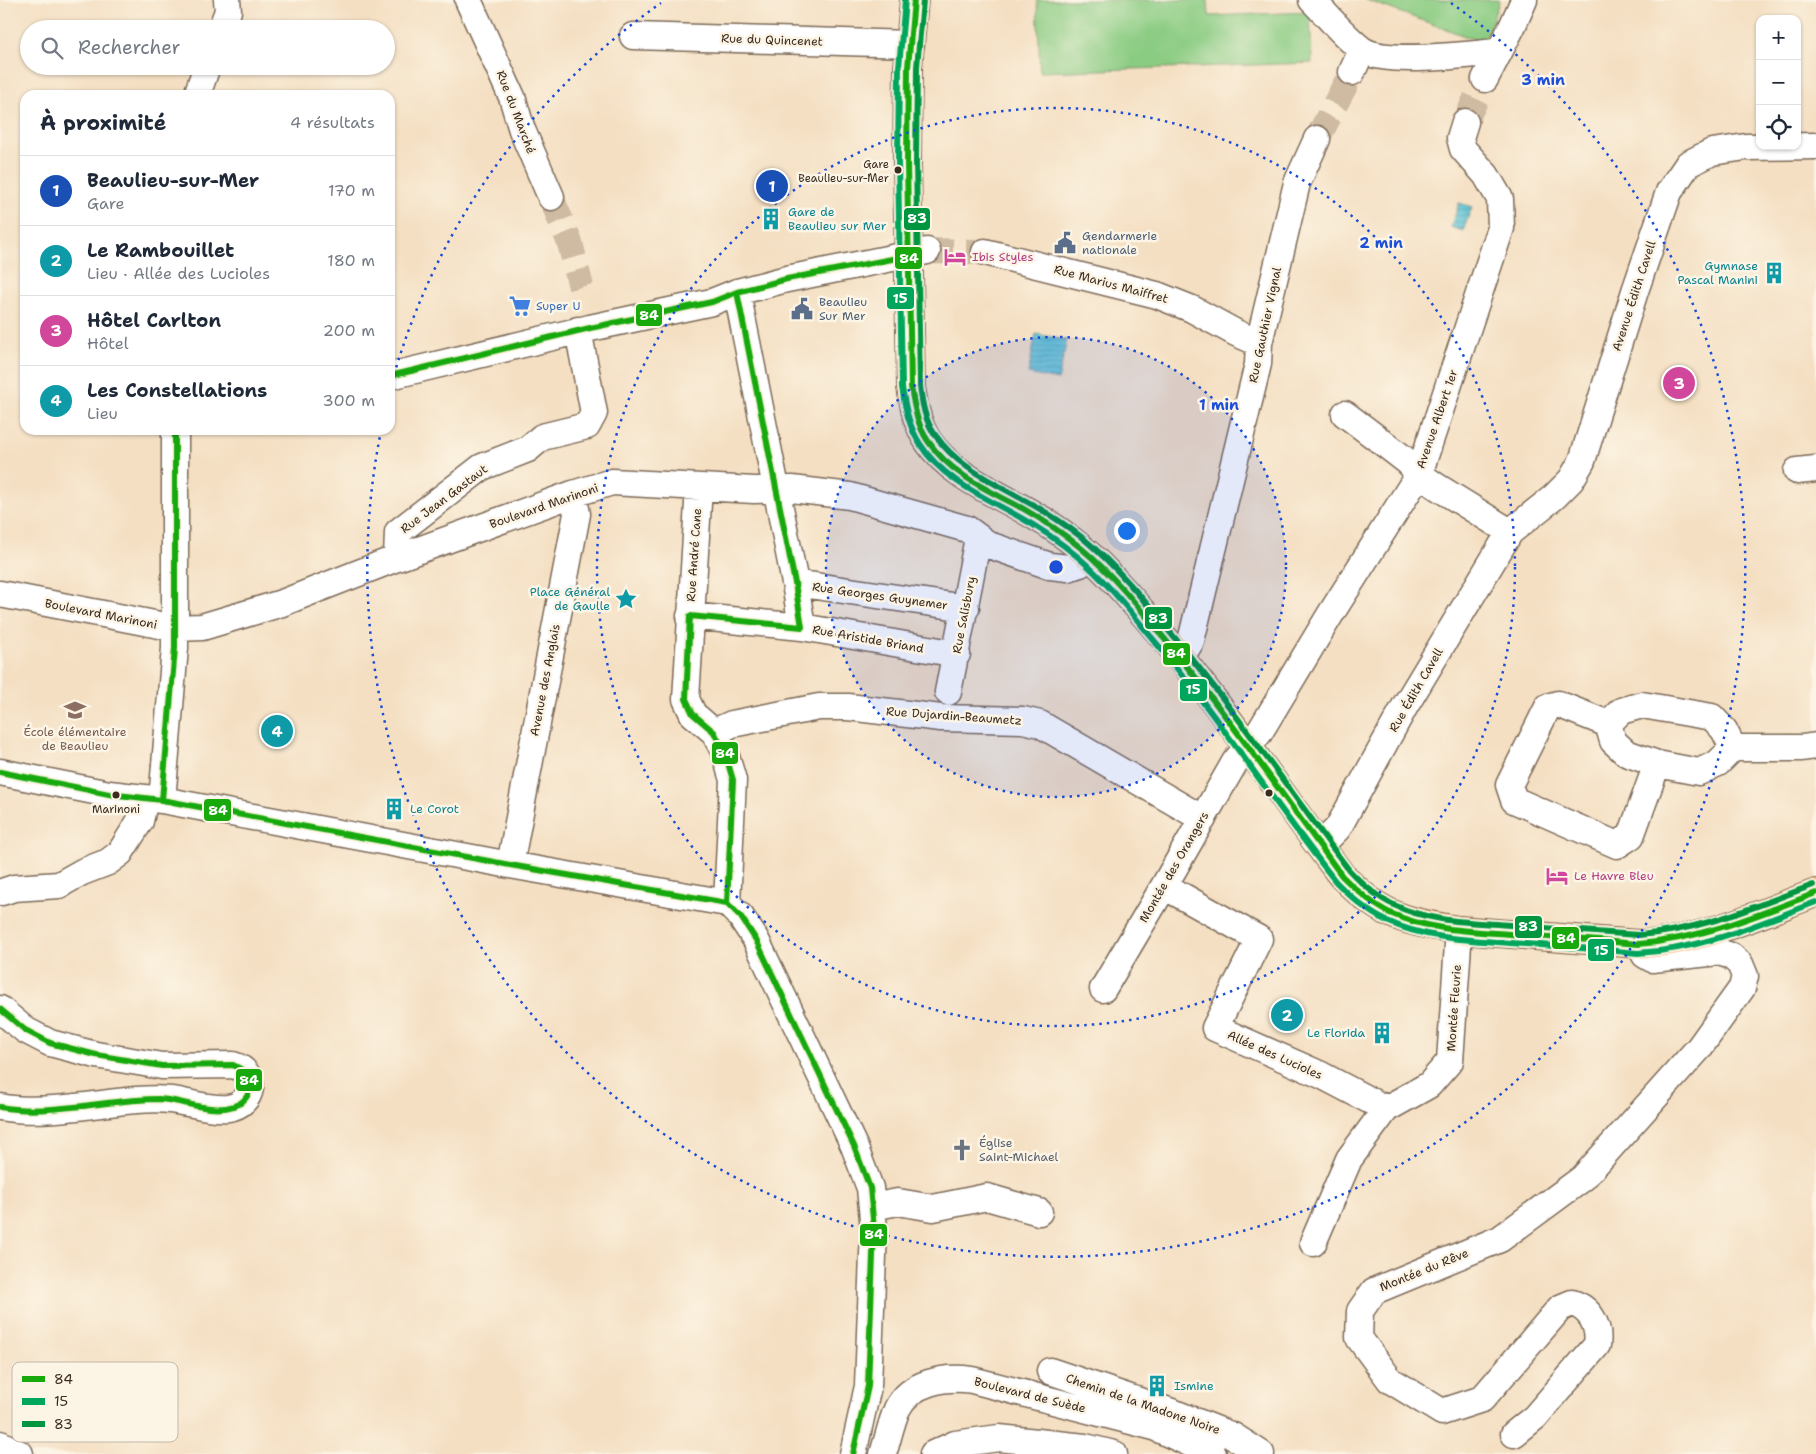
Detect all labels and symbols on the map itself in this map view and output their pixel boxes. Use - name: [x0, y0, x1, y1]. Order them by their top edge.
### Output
- street label: Rue du Quincenet: [721, 30, 823, 50]
- street label: Rue du Marché: [493, 68, 539, 156]
- text: 3 min: [1521, 70, 1565, 90]
- place label: Gare Beaulieu-sur-Mer: [798, 157, 889, 186]
- marker: Gare Beaulieu-sur-Mer: [893, 165, 903, 175]
- pin: 1: [756, 167, 788, 205]
- place label: Gare de Beaulieu sur Mer: [788, 204, 887, 234]
- building icon: Gare de Beaulieu sur Mer: [758, 206, 784, 232]
- line badge: 83: [903, 207, 931, 231]
- text: 83: [907, 209, 927, 227]
- place label: Gendarmerie nationale: [1082, 228, 1158, 258]
- public building icon: Gendarmerie nationale: [1052, 230, 1078, 256]
- text: 2 min: [1359, 233, 1403, 253]
- street label: Avenue Édith Cavell: [1609, 238, 1660, 353]
- hotel icon: Ibis Styles: [942, 244, 968, 270]
- line badge: 84: [894, 246, 923, 270]
- text: 84: [899, 249, 919, 267]
- place label: Ibis Styles: [972, 249, 1033, 265]
- place label: Gymnase Pascal Manini: [1677, 258, 1758, 288]
- building icon: Gymnase Pascal Manini: [1761, 260, 1787, 286]
- street label: Rue Marius Maiffret: [1052, 261, 1170, 307]
- street label: Rue Gauthier Vignal: [1245, 265, 1285, 384]
- line badge: 15: [886, 286, 915, 310]
- text: 15: [892, 289, 908, 307]
- supermarket icon: Super U: [507, 293, 533, 319]
- place label: Beaulieu Sur Mer: [819, 294, 867, 324]
- public building icon: Beaulieu Sur Mer: [789, 296, 815, 322]
- place label: Super U: [536, 298, 580, 314]
- line badge: 84: [635, 303, 663, 327]
- text: 84: [639, 306, 659, 324]
- pin: 3: [1663, 364, 1695, 402]
- street label: Avenue Albert 1er: [1413, 367, 1462, 471]
- text: 1 min: [1199, 395, 1239, 415]
- street label: Rue Jean Gastaut: [397, 461, 491, 537]
- street label: Boulevard Marinoni: [487, 480, 601, 532]
- street label: Rue André Cane: [683, 507, 705, 602]
- your location: [1114, 518, 1140, 544]
- centre of rings: [1047, 558, 1065, 576]
- street label: Rue Salisbury: [949, 575, 979, 655]
- street label: Rue Georges Guynemer: [811, 579, 949, 613]
- place label: Place Général de Gaulle: [530, 584, 610, 614]
- place icon: Place Général de Gaulle: [613, 586, 639, 612]
- street label: Boulevard Marinoni: [43, 595, 159, 633]
- line badge: 83: [1144, 606, 1173, 630]
- text: 83: [1148, 609, 1168, 627]
- street label: Rue Aristide Briand: [811, 621, 925, 657]
- street label: Avenue des Anglais: [526, 623, 564, 737]
- line badge: 84: [1162, 642, 1191, 666]
- text: 84: [1166, 644, 1186, 662]
- street label: Rue Édith Cavell: [1385, 645, 1447, 735]
- line badge: 15: [1179, 678, 1208, 702]
- text: 15: [1185, 680, 1201, 698]
- school or university icon: École élémentaire de Beaulieu: [62, 697, 88, 723]
- street label: Rue Dujardin-Beaumetz: [886, 703, 1022, 729]
- pin: 4: [261, 712, 293, 750]
- place label: École élémentaire de Beaulieu: [23, 724, 127, 754]
- line badge: 84: [711, 741, 739, 765]
- text: 84: [715, 744, 735, 762]
- unlabelled marker: [1264, 788, 1274, 798]
- marker: Marinoni: [111, 790, 121, 800]
- building icon: Le Corot: [381, 796, 407, 822]
- line badge: 84: [203, 798, 232, 822]
- text: 84: [208, 801, 228, 819]
- place label: Le Corot: [410, 801, 459, 817]
- place label: Marinoni: [92, 802, 140, 817]
- street label: Montée des Orangers: [1136, 809, 1212, 925]
- hotel icon: Le Havre Bleu: [1544, 863, 1570, 889]
- place label: Le Havre Bleu: [1574, 868, 1654, 884]
- line badge: 83: [1514, 915, 1543, 939]
- text: 83: [1518, 917, 1538, 935]
- line badge: 84: [1551, 926, 1580, 950]
- text: 84: [1556, 929, 1576, 947]
- line badge: 15: [1587, 938, 1615, 962]
- text: 15: [1593, 941, 1609, 959]
- street label: Montée Fleurie: [1443, 964, 1465, 1052]
- pin: 2: [1271, 996, 1303, 1034]
- building icon: Le Florida: [1369, 1020, 1395, 1046]
- place label: Le Florida: [1307, 1025, 1366, 1041]
- street label: Allée des Lucioles: [1225, 1027, 1325, 1083]
- line badge: 84: [235, 1068, 263, 1092]
- text: 84: [239, 1071, 259, 1089]
- place label: Église Saint-Michael: [979, 1135, 1059, 1165]
- church icon: Église Saint-Michael: [949, 1137, 975, 1163]
- line badge: 84: [859, 1223, 888, 1247]
- text: 84: [864, 1225, 884, 1243]
- street label: Montée du Rêve: [1377, 1245, 1471, 1295]
- legend: [12, 1362, 178, 1442]
- text: 84: [54, 1370, 73, 1388]
- street label: Chemin de la Madone Noire: [1064, 1370, 1223, 1438]
- street label: Boulevard de Suède: [973, 1373, 1088, 1417]
- building icon: Ismine: [1144, 1373, 1170, 1399]
- place label: Ismine: [1174, 1378, 1214, 1394]
- text: 15: [54, 1392, 68, 1410]
- text: 83: [54, 1415, 73, 1433]

